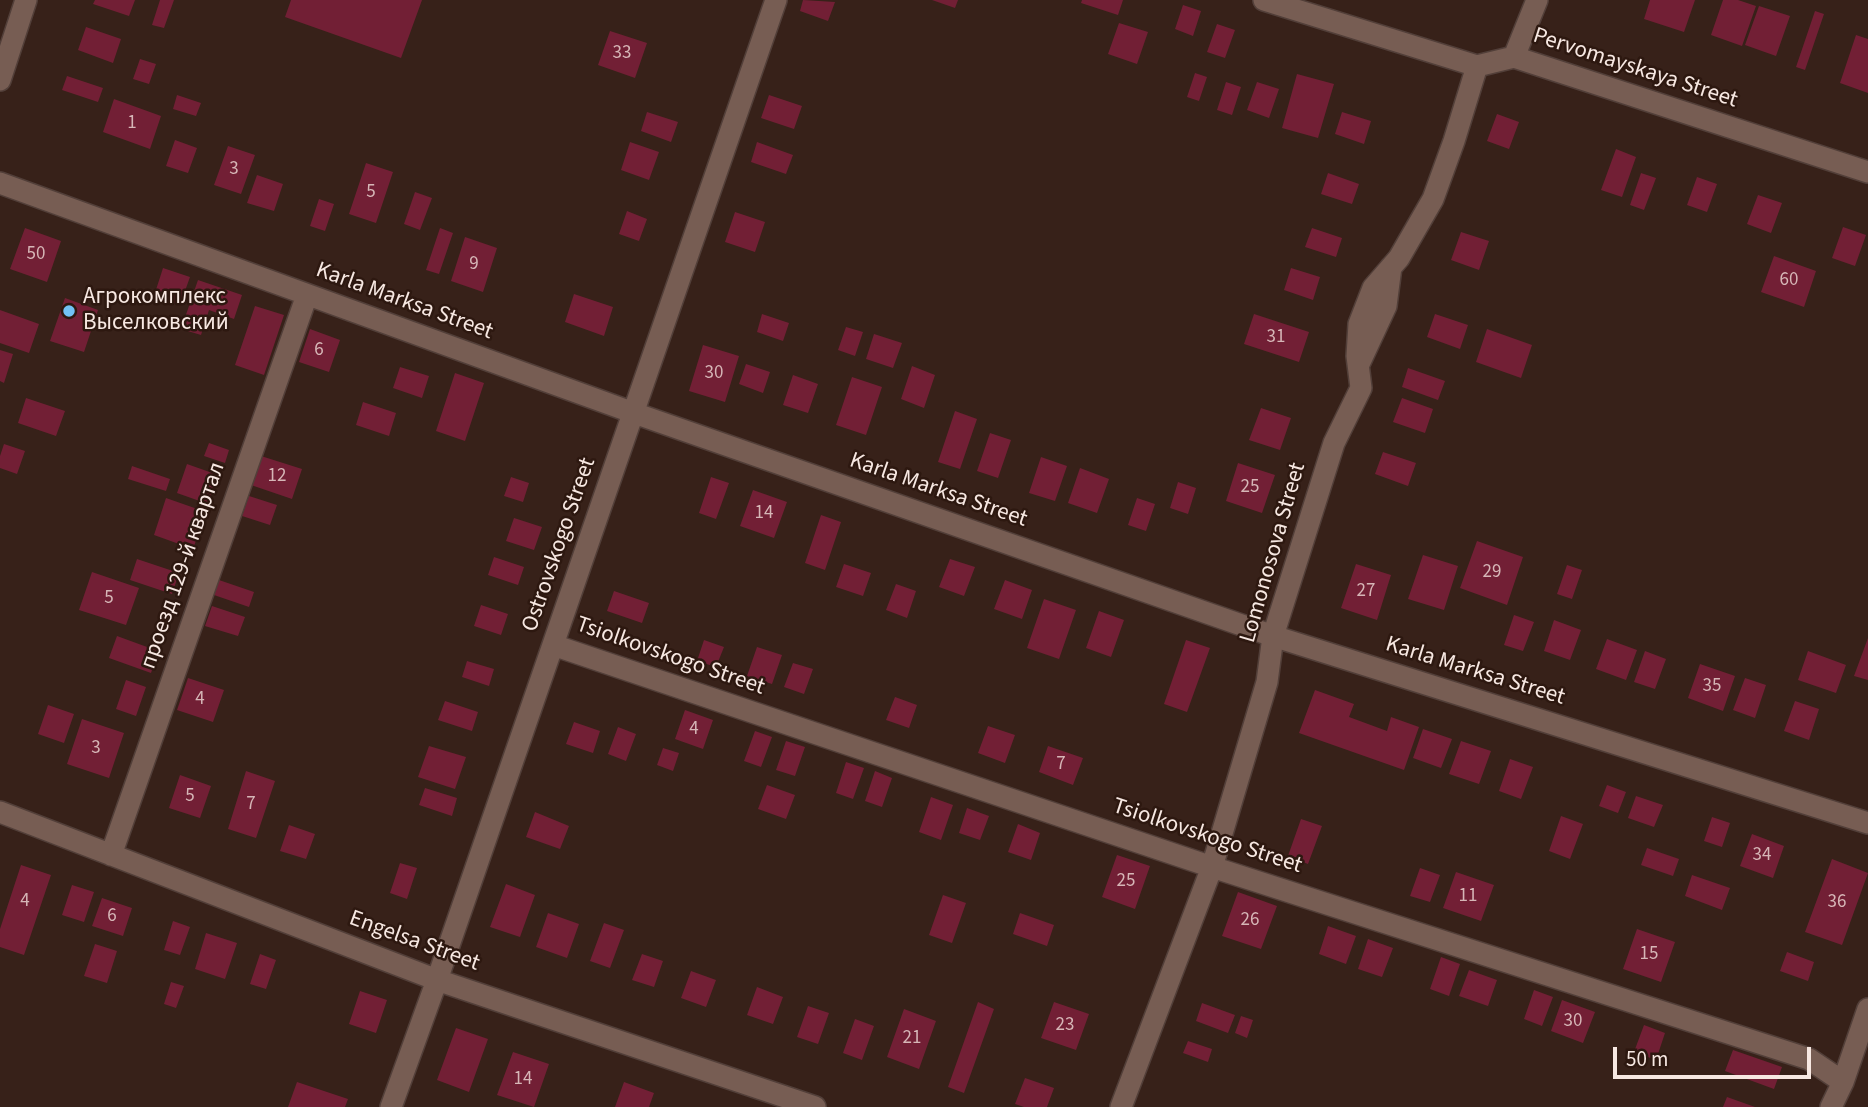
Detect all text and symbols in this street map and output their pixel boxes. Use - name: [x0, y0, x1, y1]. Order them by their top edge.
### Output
- street label: Pervomayskaya Street: [1529, 23, 1741, 115]
- house number: 33: [613, 43, 631, 65]
- house number: 1: [127, 113, 137, 135]
- house number: 3: [229, 159, 239, 181]
- house number: 5: [366, 182, 376, 204]
- house number: 50: [27, 244, 45, 266]
- house number: 9: [469, 254, 479, 276]
- street label: Karla Marksa Street: [312, 257, 496, 347]
- house number: 60: [1780, 270, 1798, 292]
- place label: Агрокомплекс Выселковский: [83, 284, 229, 338]
- marker: Агрокомплекс Выселковский: [61, 303, 77, 319]
- house number: 31: [1267, 327, 1285, 349]
- house number: 6: [314, 340, 324, 362]
- house number: 30: [705, 363, 723, 385]
- street label: Karla Marksa Street: [846, 448, 1030, 534]
- street label: Ostrovskogo Street: [517, 454, 603, 636]
- street label: проезд 129-й квартал: [136, 459, 232, 673]
- street label: Lomonosova Street: [1235, 460, 1313, 646]
- house number: 12: [268, 466, 286, 488]
- house number: 25: [1241, 477, 1259, 499]
- house number: 14: [755, 503, 773, 525]
- house number: 29: [1483, 562, 1501, 584]
- house number: 27: [1357, 581, 1375, 603]
- house number: 5: [104, 588, 114, 610]
- street label: Tsiolkovskogo Street: [572, 612, 768, 702]
- street label: Karla Marksa Street: [1382, 632, 1568, 712]
- house number: 35: [1703, 676, 1721, 698]
- house number: 4: [195, 689, 205, 711]
- house number: 4: [689, 719, 699, 741]
- house number: 3: [91, 738, 101, 760]
- house number: 7: [1056, 754, 1066, 776]
- house number: 5: [185, 786, 195, 808]
- street label: Tsiolkovskogo Street: [1109, 793, 1305, 881]
- house number: 7: [246, 794, 256, 816]
- house number: 34: [1753, 845, 1771, 867]
- house number: 25: [1117, 871, 1135, 893]
- house number: 11: [1459, 886, 1477, 908]
- house number: 4: [20, 891, 30, 913]
- house number: 36: [1828, 892, 1846, 914]
- house number: 6: [107, 906, 117, 928]
- street label: Engelsa Street: [345, 906, 483, 978]
- house number: 26: [1241, 910, 1259, 932]
- house number: 15: [1640, 944, 1658, 966]
- house number: 30: [1564, 1011, 1582, 1033]
- house number: 23: [1056, 1015, 1074, 1037]
- house number: 21: [903, 1028, 921, 1050]
- scale bar: [1616, 1034, 1814, 1078]
- text: 50 m: [1626, 1044, 1668, 1074]
- house number: 14: [514, 1069, 532, 1091]

